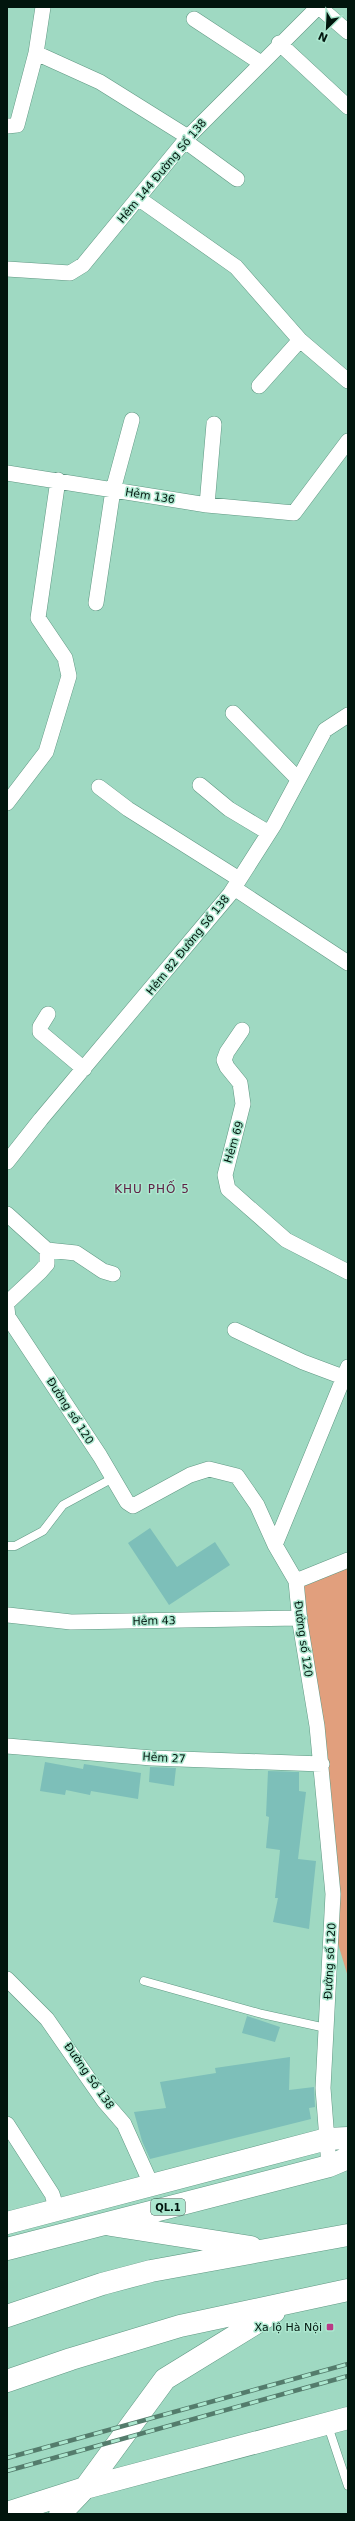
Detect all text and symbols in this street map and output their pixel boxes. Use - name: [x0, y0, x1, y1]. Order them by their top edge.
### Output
- north arrow: [307, 8, 347, 48]
- text: N: [316, 29, 330, 44]
- street label: Hẻm 144 Đường Số 138: [115, 116, 209, 226]
- street label: Hẻm 136: [124, 486, 176, 506]
- street label: Hẻm 82 Đường Số 138: [144, 892, 232, 998]
- street label: Hẻm 69: [221, 1119, 247, 1165]
- district label: KHU PHỐ 5: [114, 1180, 190, 1196]
- street label: Đường số 120: [44, 1375, 96, 1447]
- street label: Đường số 120: [291, 1600, 315, 1678]
- street label: Hẻm 43: [132, 1614, 176, 1628]
- street label: Hẻm 27: [142, 1750, 186, 1766]
- street label: Đường số 120: [322, 1922, 338, 2000]
- street label: Đường Số 138: [61, 2040, 117, 2112]
- road number: QL.1: [151, 2199, 185, 2215]
- place label: Xa lộ Hà Nội: [254, 2321, 322, 2334]
- marker: Xa lộ Hà Nội: [325, 2322, 335, 2332]

